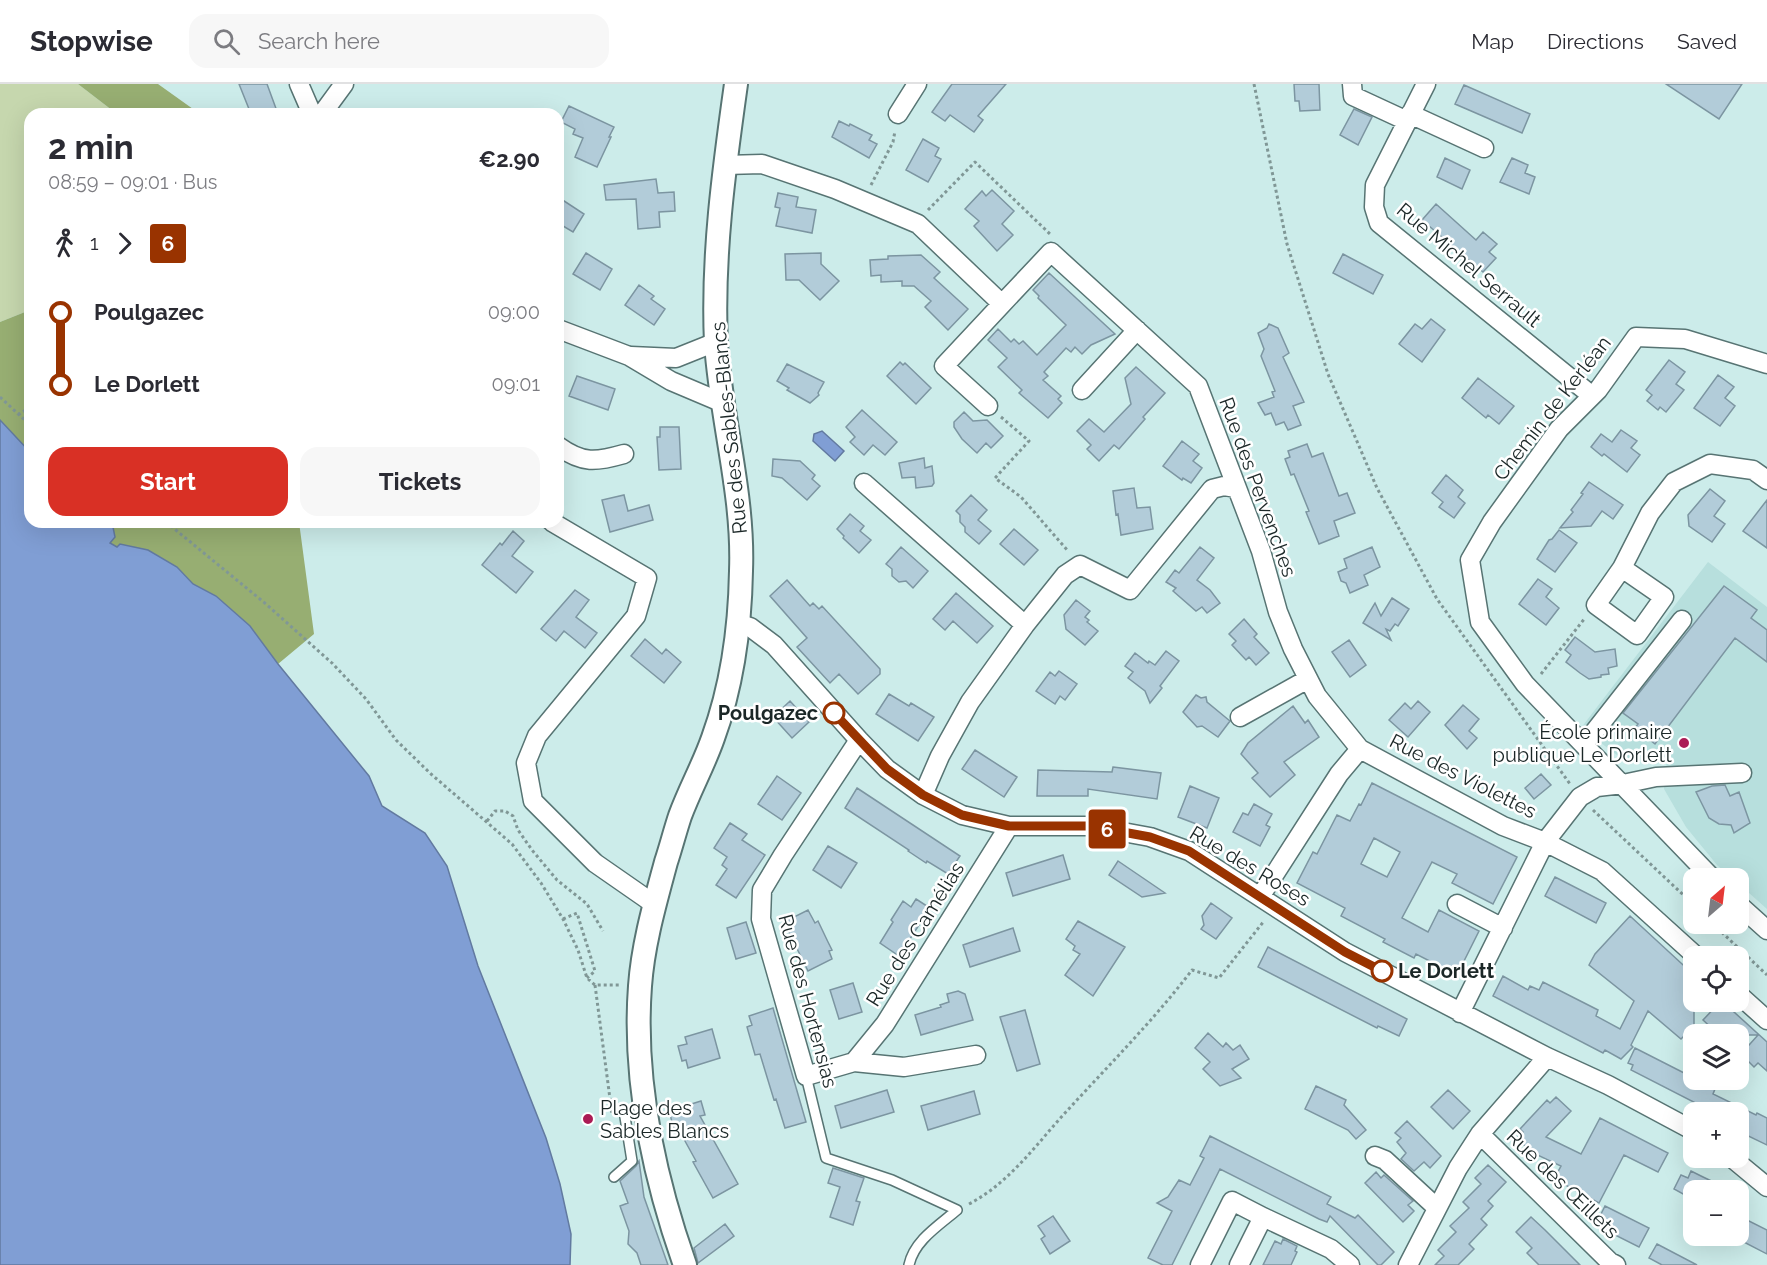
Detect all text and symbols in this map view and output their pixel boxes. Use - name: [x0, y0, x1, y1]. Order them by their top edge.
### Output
- search box: [189, 14, 609, 68]
- text: Stopwise: [30, 25, 153, 58]
- icon: search: [210, 25, 243, 58]
- text: Search here: [258, 28, 380, 54]
- text: Map: [1471, 29, 1514, 54]
- text: Directions: [1547, 29, 1644, 54]
- text: Saved: [1677, 29, 1737, 54]
- text: 2 min: [48, 128, 134, 167]
- text: €2.90: [479, 146, 540, 172]
- text: 08:59 – 09:01 · Bus: [48, 170, 217, 194]
- street label: Rue Michel Serrault: [1392, 198, 1546, 332]
- icon: walk: [48, 227, 81, 260]
- icon: forward: [108, 227, 141, 260]
- text: 1: [90, 231, 99, 255]
- text: 6: [162, 231, 174, 256]
- text: Poulgazec: [94, 299, 204, 325]
- text: 09:00: [488, 300, 540, 324]
- street label: Rue des Sables-Blancs: [706, 321, 752, 535]
- street label: Chemin de Kerléan: [1488, 331, 1616, 485]
- text: Le Dorlett: [94, 371, 200, 397]
- text: 09:01: [491, 372, 540, 396]
- street label: Rue des Pervenches: [1214, 394, 1302, 580]
- button: Start: [48, 447, 288, 516]
- button: Tickets: [300, 447, 540, 516]
- place label: Poulgazec: [718, 701, 818, 725]
- marker: Poulgazec: [823, 702, 845, 724]
- place label: École primaire publique Le Dorlett: [1493, 720, 1672, 767]
- street label: Rue des Violettes: [1386, 729, 1540, 823]
- marker: École primaire publique Le Dorlett: [1677, 736, 1691, 750]
- line badge: 6: [1088, 810, 1126, 848]
- text: 6: [1101, 817, 1113, 842]
- street label: Rue des Roses: [1185, 821, 1315, 911]
- street label: Rue des Camélias: [861, 857, 969, 1011]
- north arrow: [1683, 868, 1749, 934]
- map controls: [1683, 868, 1749, 1246]
- street label: Rue des Hortensias: [773, 912, 843, 1090]
- button: locate: [1683, 946, 1749, 1012]
- place label: Le Dorlett: [1398, 959, 1494, 983]
- marker: Le Dorlett: [1371, 960, 1393, 982]
- button: layers: [1683, 1024, 1749, 1090]
- place label: Plage des Sables Blancs: [600, 1096, 729, 1143]
- button: +: [1683, 1102, 1749, 1168]
- marker: Plage des Sables Blancs: [581, 1112, 595, 1126]
- street label: Rue des Œillets: [1502, 1124, 1624, 1244]
- button: −: [1683, 1180, 1749, 1246]

